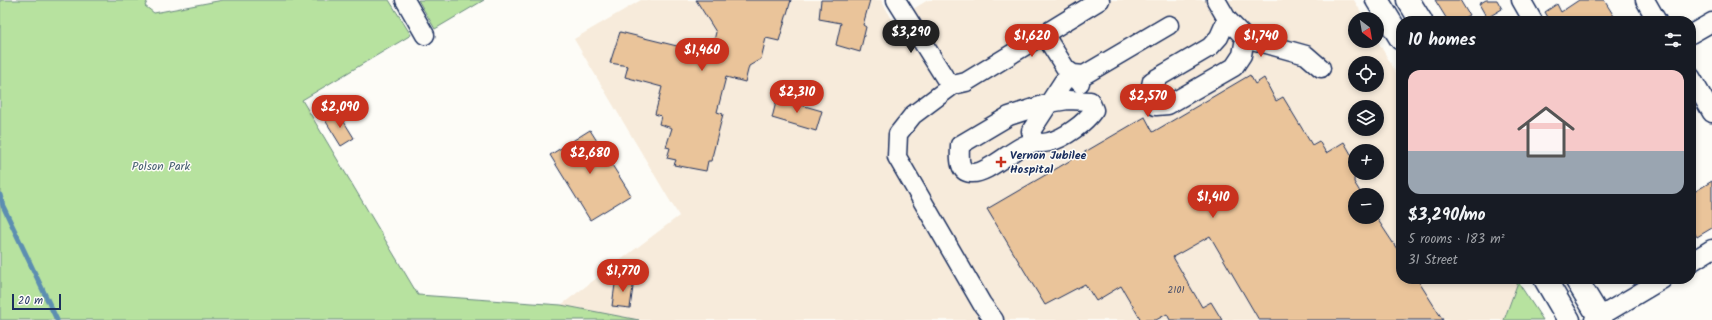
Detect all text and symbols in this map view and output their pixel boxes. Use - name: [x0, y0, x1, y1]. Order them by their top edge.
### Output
- north arrow: [1348, 12, 1384, 48]
- map controls: [1348, 12, 1384, 224]
- pin: $3,290: [878, 20, 944, 54]
- text: $3,290: [891, 22, 931, 43]
- pin: $1,620: [999, 24, 1065, 58]
- pin: $1,740: [1228, 24, 1294, 58]
- text: $1,620: [1014, 26, 1050, 47]
- text: $1,740: [1244, 26, 1278, 47]
- text: 10 homes: [1408, 27, 1476, 54]
- icon: filters: [1662, 29, 1684, 51]
- pin: $1,460: [669, 38, 735, 72]
- text: $1,460: [684, 40, 720, 61]
- button: locate: [1348, 56, 1384, 92]
- pin: $2,310: [764, 80, 830, 114]
- text: $2,310: [779, 82, 815, 103]
- pin: $2,570: [1115, 84, 1181, 118]
- text: $2,570: [1129, 86, 1167, 107]
- pin: $2,090: [307, 95, 373, 129]
- icon: home: [1510, 96, 1582, 168]
- text: $2,090: [321, 97, 359, 118]
- button: layers: [1348, 100, 1384, 136]
- pin: $2,680: [557, 141, 623, 175]
- text: $2,680: [570, 143, 610, 164]
- button: +: [1348, 144, 1384, 180]
- place label: Vernon Jubilee Hospital: [1010, 146, 1087, 179]
- marker: Vernon Jubilee Hospital: [995, 156, 1007, 168]
- park label: Polson Park: [132, 157, 191, 176]
- pin: $1,410: [1180, 185, 1246, 219]
- text: $1,410: [1197, 187, 1229, 208]
- button: −: [1348, 188, 1384, 224]
- text: $3,290/mo: [1408, 202, 1486, 229]
- text: 5 rooms · 183 m²: [1408, 229, 1505, 250]
- text: 31 Street: [1408, 250, 1458, 271]
- pin: $1,770: [590, 259, 656, 293]
- text: $1,770: [606, 261, 640, 282]
- house number: 2101: [1167, 282, 1185, 298]
- scale bar: [12, 292, 61, 311]
- text: 20 m: [18, 292, 43, 310]

